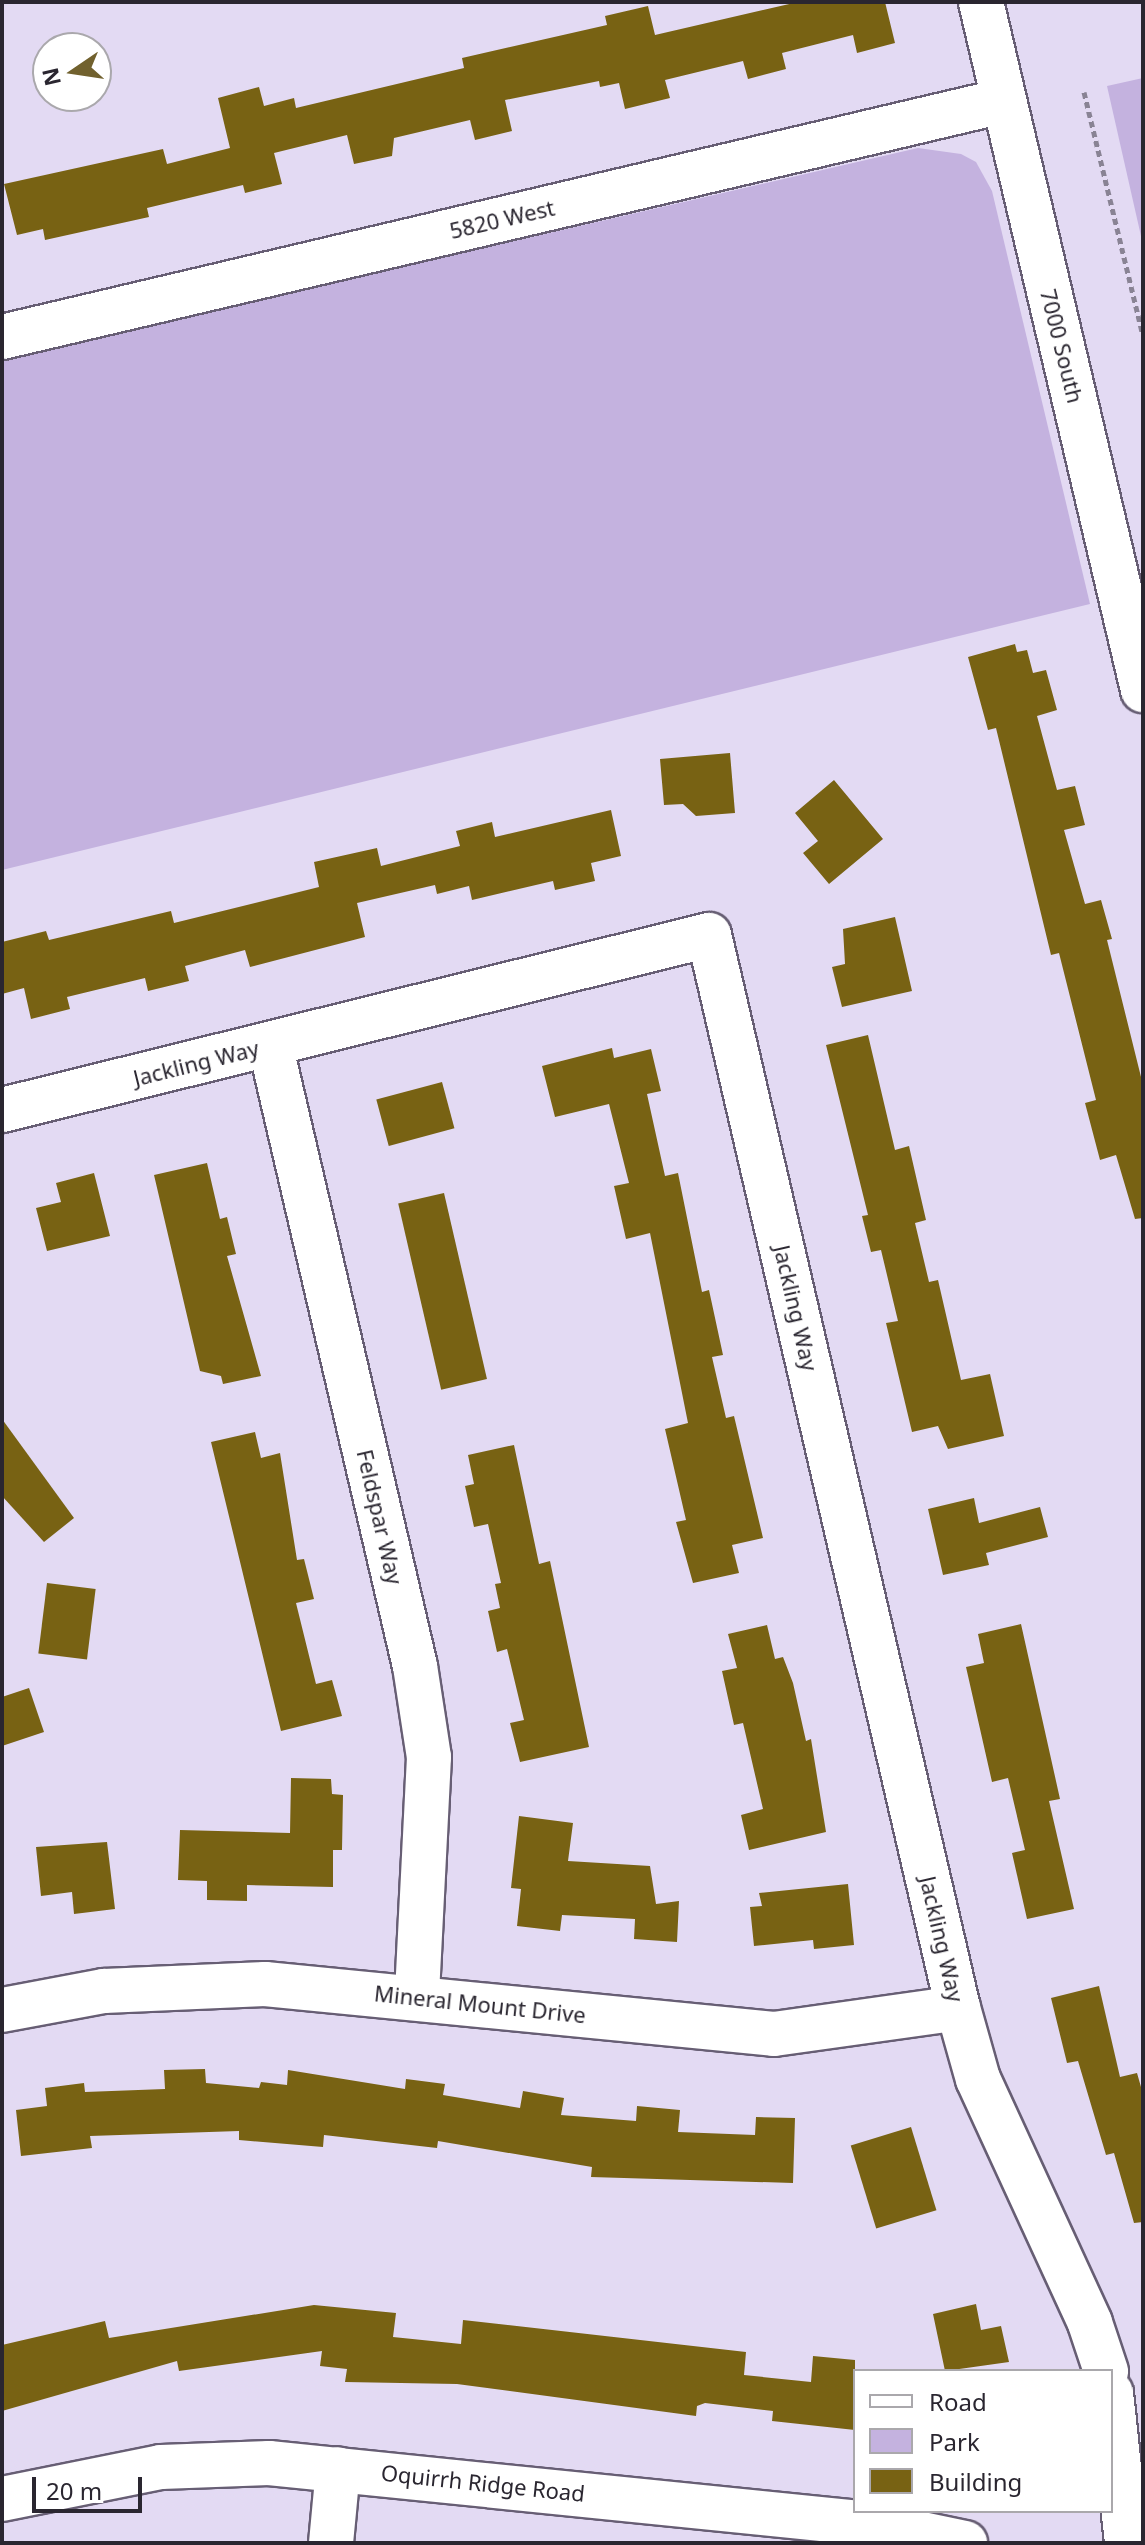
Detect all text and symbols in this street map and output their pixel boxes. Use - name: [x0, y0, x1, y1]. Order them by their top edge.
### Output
- north arrow: [32, 32, 112, 112]
- text: N: [34, 65, 67, 89]
- street label: 5820 West: [447, 194, 557, 244]
- street label: 7000 South: [1035, 286, 1089, 406]
- street label: Jackling Way: [130, 1035, 262, 1091]
- street label: Jackling Way: [769, 1242, 823, 1374]
- street label: Feldspar Way: [352, 1447, 408, 1587]
- street label: Jackling Way: [915, 1873, 969, 2005]
- street label: Mineral Mount Drive: [373, 1980, 587, 2028]
- legend: [853, 2369, 1113, 2513]
- text: Road: [929, 2385, 987, 2418]
- text: Park: [929, 2425, 980, 2458]
- street label: Oquirrh Ridge Road: [380, 2459, 586, 2507]
- scale bar: [36, 2461, 146, 2511]
- text: Building: [929, 2465, 1022, 2498]
- text: 20 m: [46, 2474, 102, 2507]

